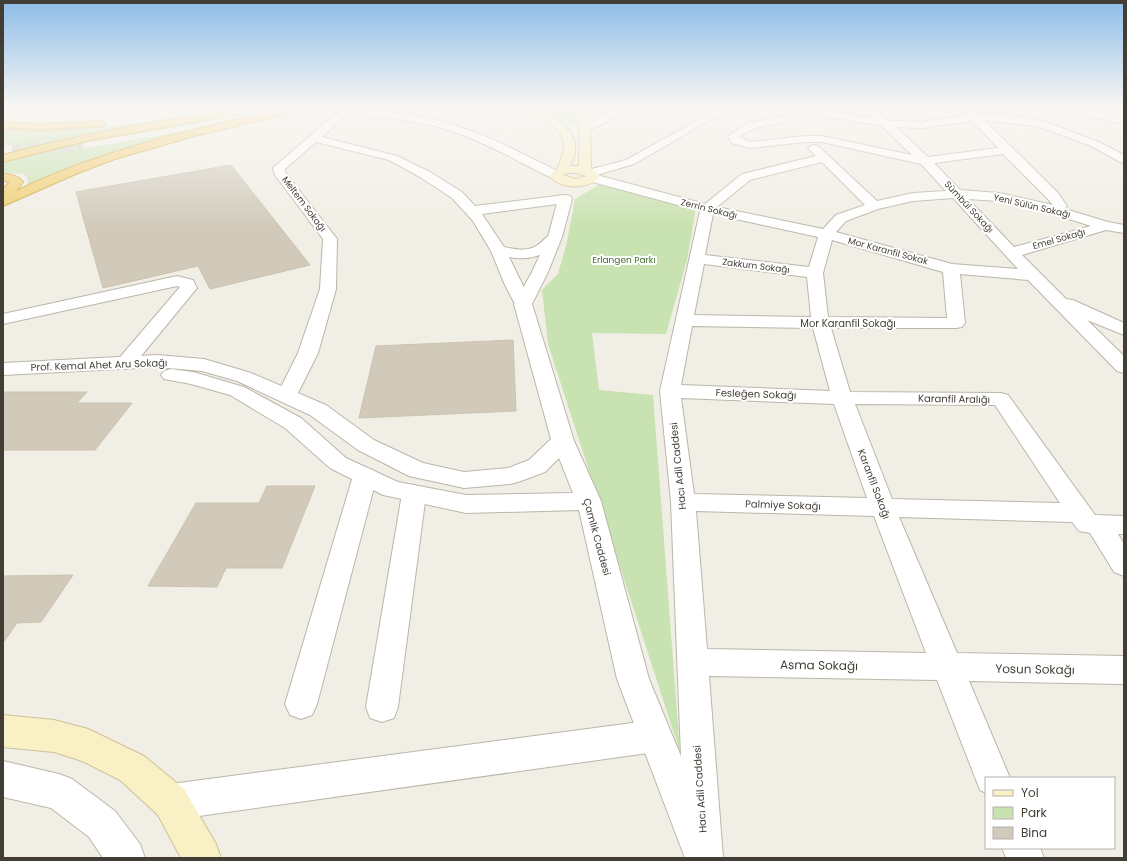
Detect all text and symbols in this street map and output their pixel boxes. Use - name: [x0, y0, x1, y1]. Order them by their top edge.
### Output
- street label: Meltem Sokağı: [279, 174, 329, 234]
- street label: Sümbül Sokağı: [942, 178, 996, 236]
- street label: Yeni Sülün Sokağı: [992, 191, 1072, 221]
- street label: Zerrin Sokağı: [680, 196, 738, 222]
- street label: Emel Sokağı: [1031, 226, 1087, 252]
- street label: Mor Karanfil Sokak: [847, 235, 930, 268]
- park label: Erlangen Parkı: [592, 254, 656, 266]
- street label: Zakkum Sokağı: [722, 256, 790, 276]
- street label: Mor Karanfil Sokağı: [800, 316, 896, 331]
- street label: Prof. Kemal Ahet Aru Sokağı: [30, 355, 168, 375]
- street label: Fesleğen Sokağı: [715, 385, 797, 403]
- street label: Karanfil Aralığı: [918, 391, 990, 407]
- street label: Hacı Adil Caddesi: [666, 422, 690, 510]
- street label: Karanfil Sokağı: [854, 447, 894, 521]
- street label: Palmiye Sokağı: [745, 496, 821, 514]
- street label: Çamlık Caddesi: [579, 497, 615, 577]
- street label: Asma Sokağı: [780, 656, 858, 674]
- street label: Yosun Sokağı: [995, 660, 1075, 678]
- street label: Hacı Adil Caddesi: [689, 745, 711, 833]
- legend: [985, 777, 1115, 849]
- text: Yol: [1021, 784, 1039, 801]
- text: Park: [1021, 804, 1048, 821]
- text: Bina: [1021, 824, 1047, 841]

